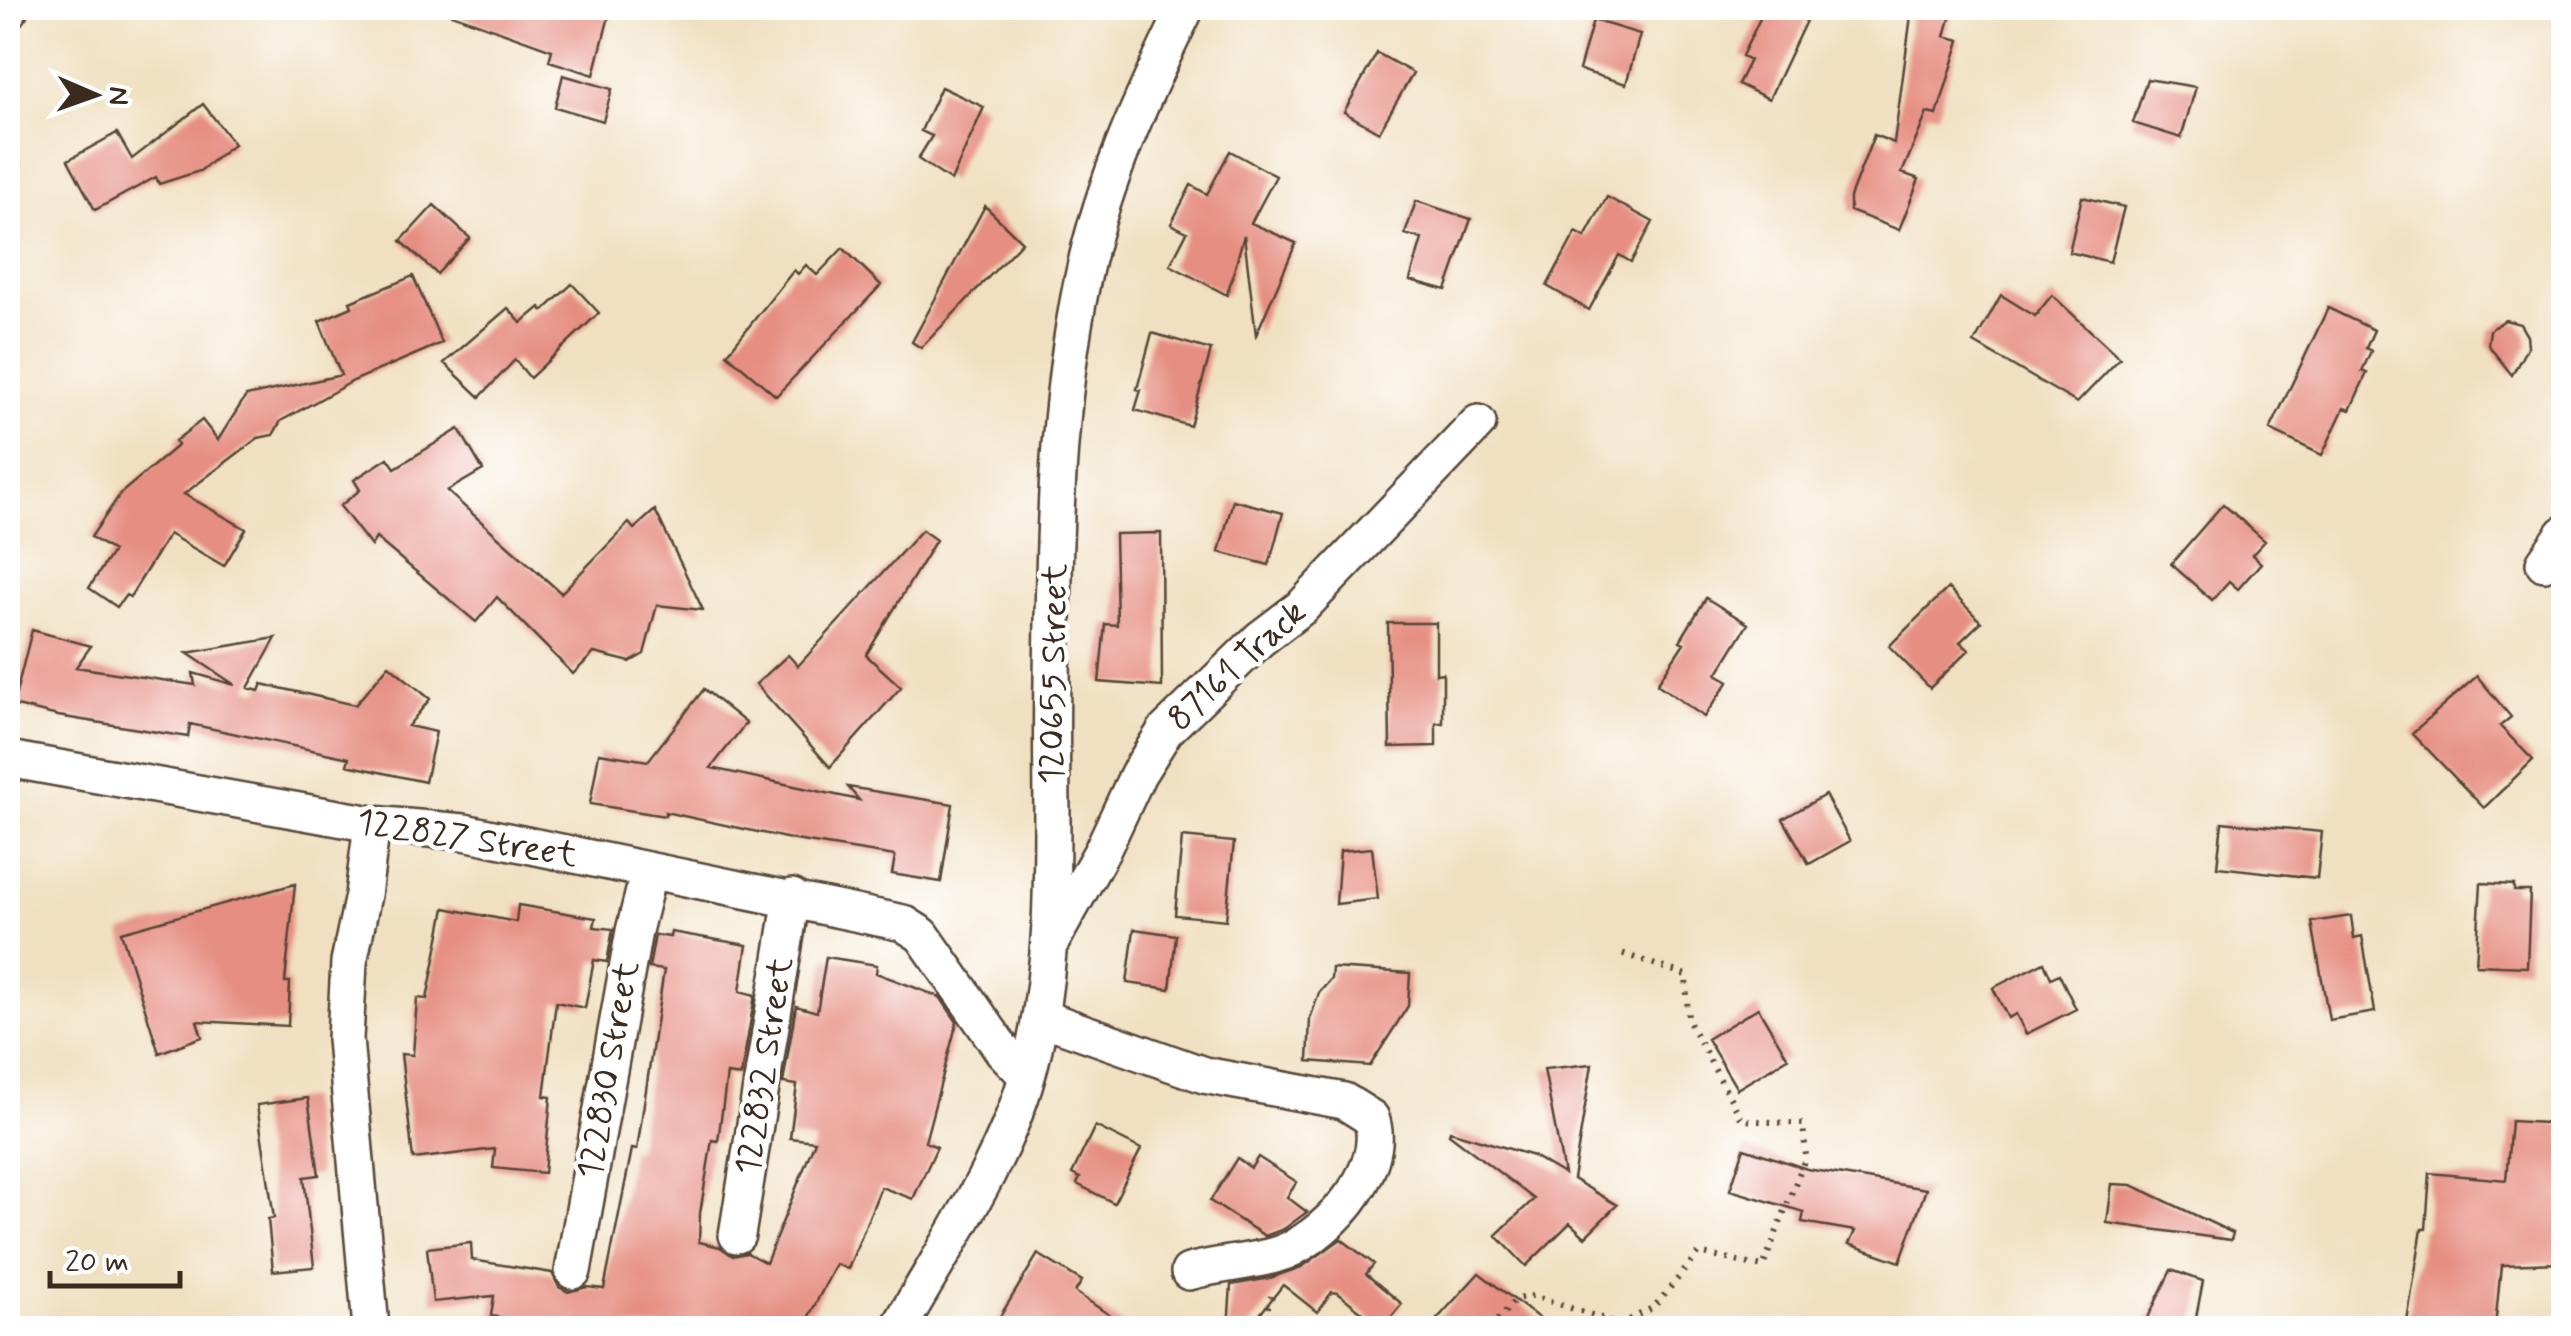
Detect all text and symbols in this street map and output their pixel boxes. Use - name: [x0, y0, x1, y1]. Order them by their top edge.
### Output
- north arrow: [45, 45, 145, 145]
- text: N: [99, 86, 136, 106]
- street label: 120655 Street: [1029, 563, 1079, 785]
- street label: 87161 Track: [1158, 590, 1316, 742]
- street label: 122827 Street: [354, 799, 581, 879]
- street label: 122832 Street: [725, 953, 805, 1178]
- street label: 122830 Street: [567, 957, 651, 1182]
- scale bar: [50, 1226, 180, 1288]
- text: 20 m: [65, 1243, 129, 1282]

